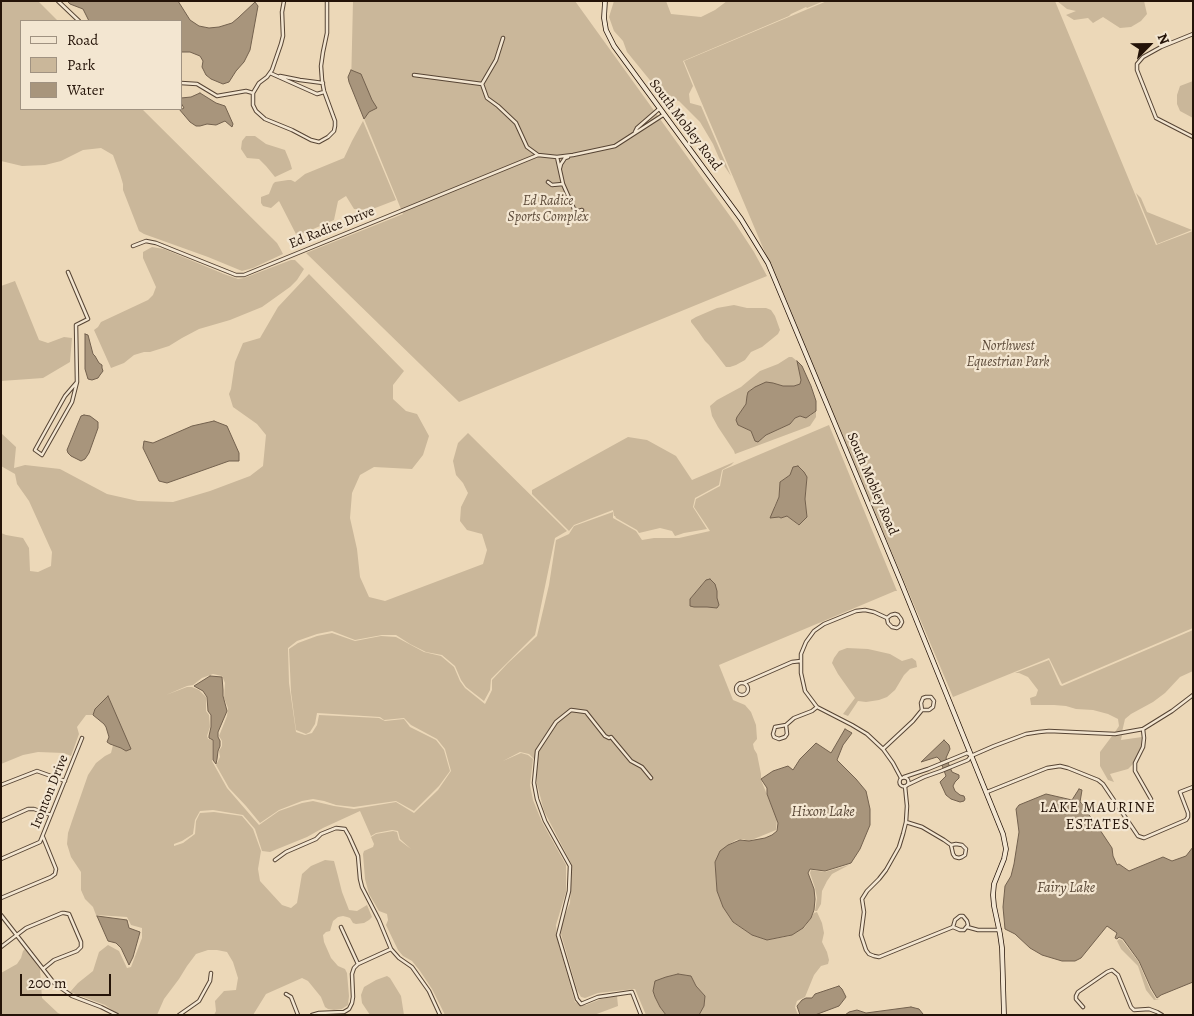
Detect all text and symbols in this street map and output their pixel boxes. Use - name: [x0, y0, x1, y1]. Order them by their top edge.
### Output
- legend: [20, 20, 182, 110]
- north arrow: [1124, 20, 1174, 70]
- text: Road: [67, 30, 98, 50]
- text: N: [1153, 31, 1174, 47]
- text: Park: [67, 55, 95, 75]
- street label: South Mobley Road: [645, 76, 725, 174]
- text: Water: [67, 80, 104, 100]
- park label: Ed Radice Sports Complex: [508, 194, 588, 226]
- street label: Ed Radice Drive: [287, 203, 377, 253]
- park label: Northwest Equestrian Park: [967, 339, 1049, 372]
- street label: South Mobley Road: [843, 430, 901, 538]
- street label: Ironton Drive: [28, 753, 72, 831]
- district label: LAKE MAURINE ESTATES: [1039, 799, 1157, 834]
- water label: Hixon Lake: [791, 803, 855, 821]
- water label: Fairy Lake: [1037, 879, 1095, 897]
- scale bar: [22, 964, 114, 996]
- text: 200 m: [28, 973, 67, 993]

